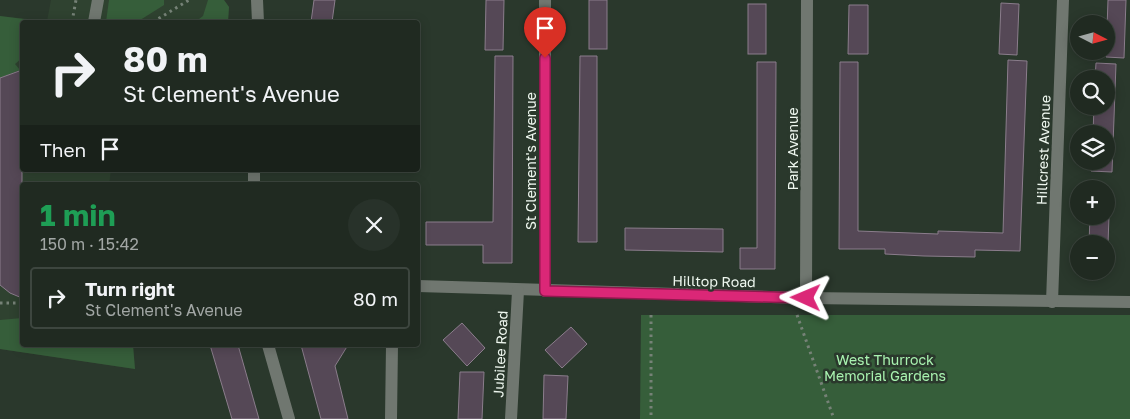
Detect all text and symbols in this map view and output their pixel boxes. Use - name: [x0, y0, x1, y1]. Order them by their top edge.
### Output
- pin: [524, 7, 566, 58]
- icon: arrive: [531, 14, 559, 42]
- north arrow: [1070, 15, 1115, 60]
- map controls: [1070, 15, 1115, 280]
- text: 80 m: [123, 38, 208, 80]
- icon: right: [40, 40, 105, 105]
- button: search: [1070, 70, 1115, 115]
- text: St Clement's Avenue: [123, 80, 340, 107]
- street label: St Clement's Avenue: [522, 92, 539, 230]
- street label: Hillcrest Avenue: [1033, 95, 1053, 205]
- street label: Park Avenue: [784, 107, 801, 191]
- button: layers: [1070, 125, 1115, 170]
- icon: arrive: [96, 135, 124, 163]
- text: Then: [40, 138, 86, 161]
- button: +: [1070, 180, 1115, 225]
- text: 1 min: [40, 197, 116, 233]
- button: close: [348, 199, 400, 251]
- text: 150 m · 15:42: [40, 234, 139, 254]
- button: −: [1070, 235, 1115, 280]
- position arrow: [779, 271, 831, 323]
- street label: Hilltop Road: [672, 272, 756, 290]
- text: Turn right: [85, 277, 175, 300]
- icon: right: [42, 284, 70, 312]
- text: 80 m: [353, 287, 398, 310]
- text: St Clement's Avenue: [85, 300, 243, 320]
- street label: Jubilee Road: [489, 310, 511, 398]
- park label: West Thurrock Memorial Gardens: [824, 351, 946, 384]

